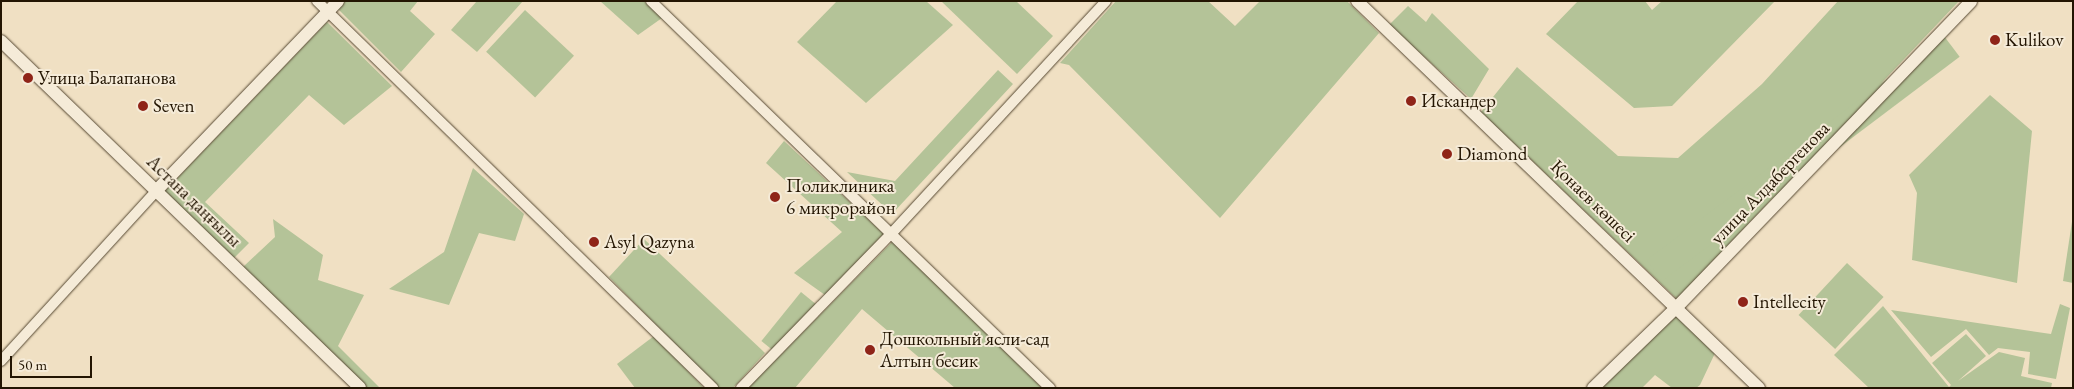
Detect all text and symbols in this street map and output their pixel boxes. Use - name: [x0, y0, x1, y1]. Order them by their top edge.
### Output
- place label: Kulikov: [2005, 29, 2064, 51]
- marker: Kulikov: [1989, 34, 2001, 46]
- place label: Улица Балапанова: [38, 67, 176, 89]
- marker: Улица Балапанова: [22, 72, 34, 84]
- place label: Искандер: [1421, 90, 1496, 112]
- place label: Seven: [153, 95, 195, 117]
- marker: Искандер: [1405, 95, 1417, 107]
- marker: Seven: [137, 100, 149, 112]
- street label: улица Алдабергенова: [1706, 117, 1834, 249]
- place label: Diamond: [1457, 143, 1527, 165]
- marker: Diamond: [1441, 148, 1453, 160]
- street label: Астана даңғылы: [142, 150, 246, 252]
- street label: Қонаев көшесі: [1546, 155, 1640, 247]
- place label: Поликлиника 6 микрорайон: [786, 175, 896, 219]
- marker: Поликлиника 6 микрорайон: [768, 190, 782, 204]
- place label: Asyl Qazyna: [604, 231, 695, 253]
- marker: Asyl Qazyna: [588, 236, 600, 248]
- place label: Intellecity: [1753, 291, 1826, 313]
- marker: Intellecity: [1737, 296, 1749, 308]
- place label: Дошкольный ясли-сад Алтын бесик: [880, 328, 1049, 372]
- marker: Дошкольный ясли-сад Алтын бесик: [864, 344, 876, 356]
- scale bar: [12, 346, 95, 378]
- text: 50 m: [18, 355, 47, 374]

